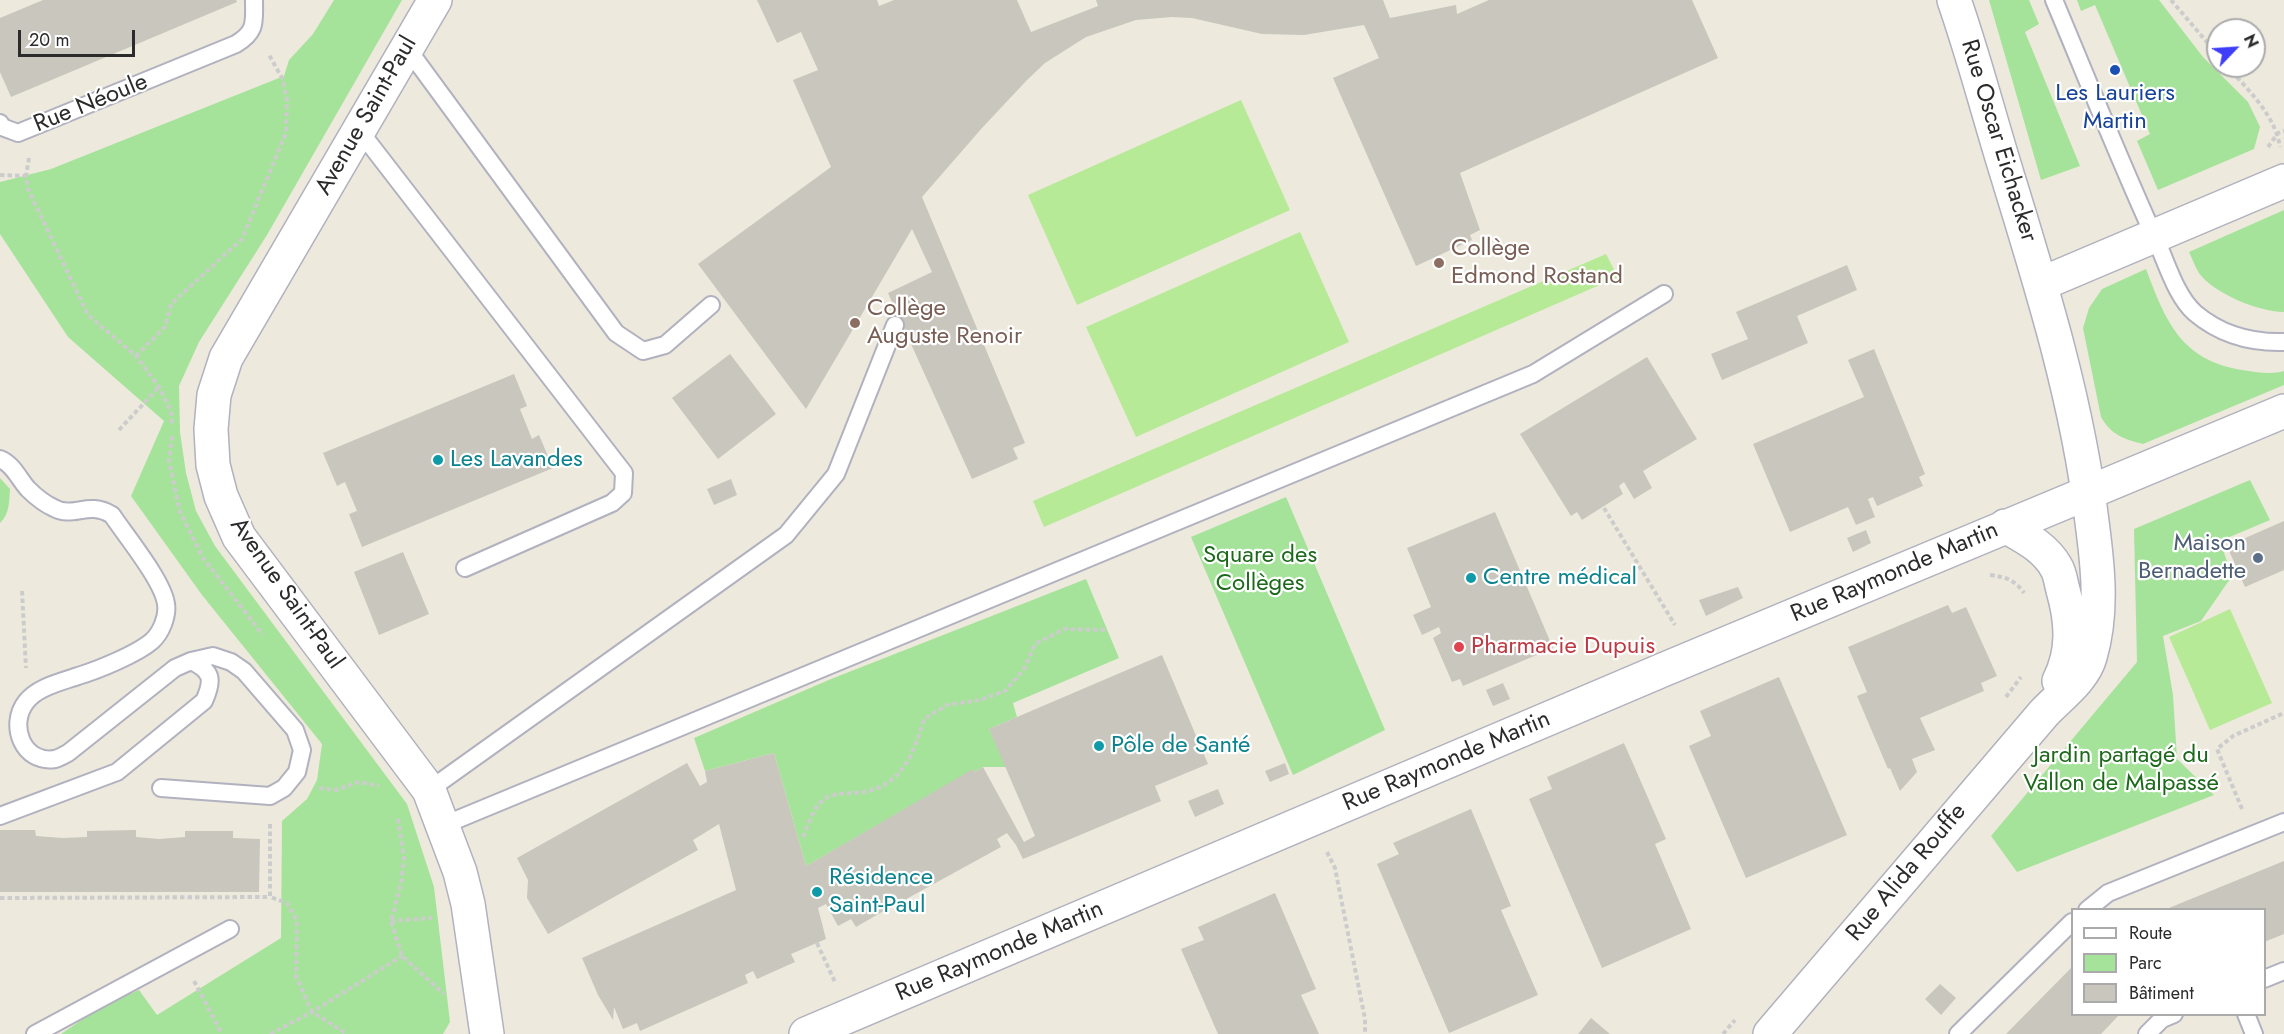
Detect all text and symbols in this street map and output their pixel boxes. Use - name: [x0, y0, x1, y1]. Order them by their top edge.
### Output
- scale bar: [21, 18, 138, 56]
- north arrow: [2206, 18, 2266, 78]
- text: 20 m: [29, 27, 69, 53]
- text: N: [2238, 30, 2264, 52]
- street label: Avenue Saint-Paul: [310, 32, 424, 200]
- street label: Rue Oscar Eichacker: [1954, 36, 2042, 246]
- marker: Les Lauriers Martin: [2108, 63, 2122, 77]
- street label: Rue Néoule: [30, 68, 152, 140]
- place label: Les Lauriers Martin: [2055, 80, 2175, 136]
- place label: Collège Edmond Rostand: [1451, 235, 1623, 291]
- marker: Collège Edmond Rostand: [1432, 256, 1446, 270]
- place label: Collège Auguste Renoir: [867, 295, 1022, 351]
- marker: Collège Auguste Renoir: [848, 316, 862, 330]
- place label: Les Lavandes: [450, 446, 583, 474]
- marker: Les Lavandes: [431, 453, 445, 467]
- street label: Avenue Saint-Paul: [223, 513, 349, 675]
- street label: Rue Raymonde Martin: [1787, 516, 2003, 630]
- place label: Maison Bernadette: [2138, 530, 2246, 586]
- park label: Square des Collèges: [1203, 542, 1317, 598]
- marker: Maison Bernadette: [2251, 551, 2265, 565]
- place label: Centre médical: [1483, 564, 1637, 592]
- marker: Centre médical: [1464, 571, 1478, 585]
- place label: Pharmacie Dupuis: [1471, 633, 1655, 661]
- marker: Pharmacie Dupuis: [1452, 640, 1466, 654]
- street label: Rue Raymonde Martin: [1339, 705, 1555, 819]
- place label: Pôle de Santé: [1111, 732, 1250, 760]
- marker: Pôle de Santé: [1092, 739, 1106, 753]
- park label: Jardin partagé du Vallon de Malpassé: [2023, 742, 2219, 798]
- street label: Rue Alida Rouffe: [1841, 798, 1973, 948]
- place label: Résidence Saint-Paul: [829, 864, 933, 920]
- marker: Résidence Saint-Paul: [810, 885, 824, 899]
- street label: Rue Raymonde Martin: [892, 895, 1108, 1009]
- legend: [2071, 908, 2266, 1016]
- text: Route: [2129, 920, 2172, 946]
- text: Parc: [2129, 950, 2162, 976]
- text: Bâtiment: [2129, 980, 2194, 1006]

